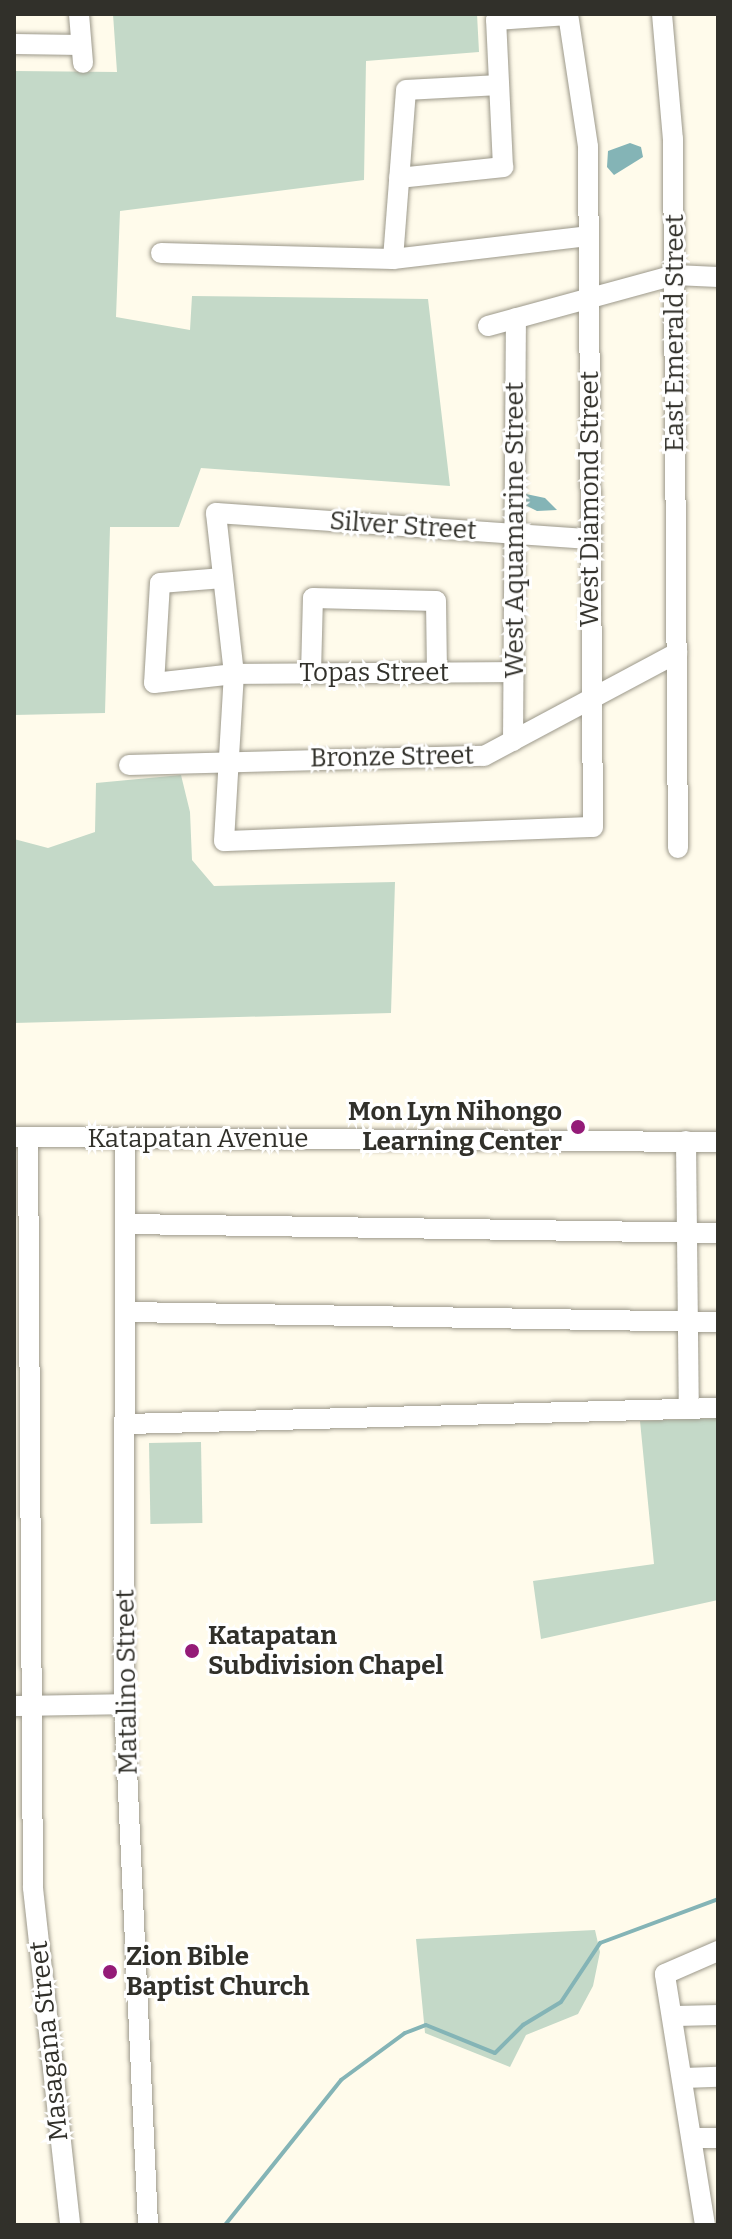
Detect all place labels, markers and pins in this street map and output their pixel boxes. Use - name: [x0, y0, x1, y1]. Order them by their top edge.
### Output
- place label: Mon Lyn Nihongo Learning Center: [348, 1096, 562, 1158]
- marker: Mon Lyn Nihongo Learning Center: [569, 1118, 587, 1136]
- place label: Katapatan Subdivision Chapel: [208, 1620, 443, 1682]
- marker: Katapatan Subdivision Chapel: [183, 1642, 201, 1660]
- place label: Zion Bible Baptist Church: [126, 1941, 310, 2002]
- marker: Zion Bible Baptist Church: [101, 1963, 119, 1981]

